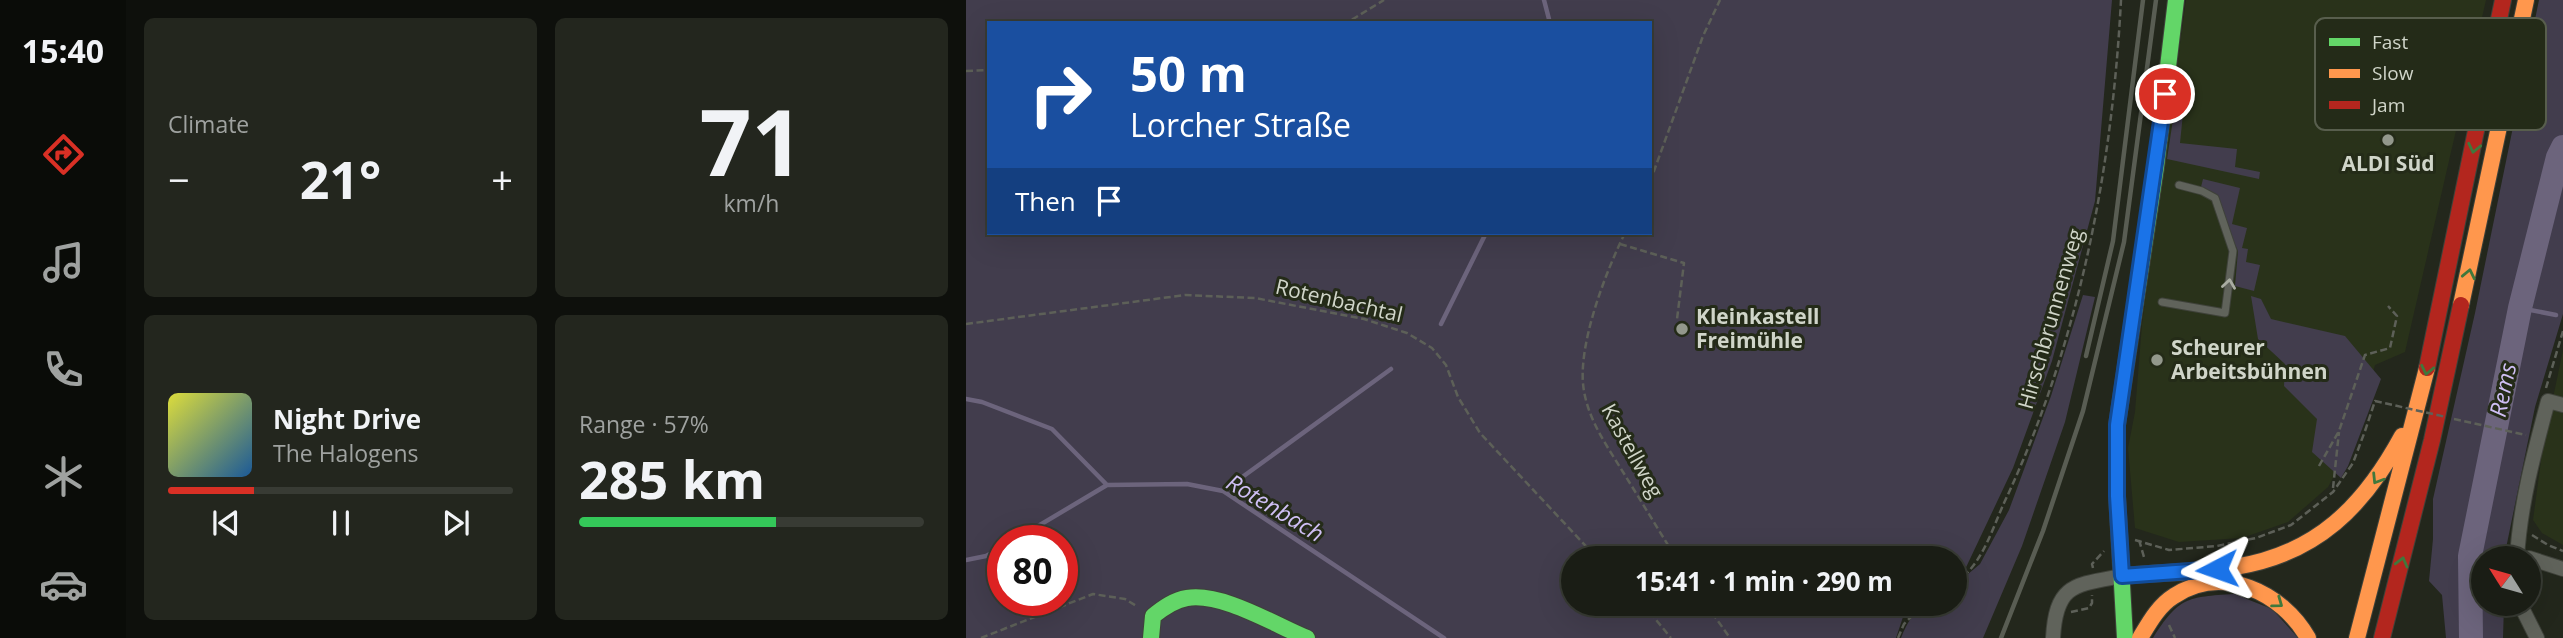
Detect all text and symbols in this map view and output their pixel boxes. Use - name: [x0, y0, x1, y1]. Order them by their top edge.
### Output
- legend: [2315, 18, 2546, 130]
- text: 15:40: [22, 29, 104, 72]
- text: Fast: [2372, 29, 2408, 55]
- text: 50 m: [1130, 40, 1247, 106]
- icon: right: [1015, 49, 1106, 140]
- text: Slow: [2372, 60, 2414, 86]
- pin: [2135, 64, 2195, 124]
- icon: arrive: [2146, 75, 2184, 113]
- text: 71: [699, 79, 804, 203]
- text: Jam: [2370, 92, 2405, 118]
- text: Lorcher Straße: [1130, 103, 1351, 146]
- text: Climate: [168, 108, 249, 140]
- icon: directions: [39, 130, 88, 179]
- marker: ALDI Süd: [2380, 132, 2396, 148]
- one-way arrow: [2467, 142, 2482, 154]
- text: 21°: [300, 143, 381, 214]
- place label: ALDI Süd: [2342, 149, 2434, 177]
- text: −: [168, 153, 190, 205]
- text: +: [491, 153, 513, 205]
- icon: arrive: [1090, 182, 1128, 220]
- text: Then: [1015, 183, 1076, 219]
- text: km/h: [724, 187, 779, 219]
- street label: Hirschbrunnenweg: [2011, 225, 2089, 412]
- icon: music: [39, 238, 88, 287]
- one-way arrow: [2460, 268, 2475, 280]
- street label: Rotenbachtal: [1273, 272, 1406, 328]
- one-way arrow: [2221, 278, 2236, 290]
- place label: Kleinkastell Freimühle: [1696, 302, 1819, 354]
- marker: Kleinkastell Freimühle: [1674, 321, 1690, 337]
- place label: Scheurer Arbeitsbühnen: [2171, 333, 2328, 385]
- icon: phone: [39, 345, 88, 394]
- marker: Scheurer Arbeitsbühnen: [2149, 352, 2165, 368]
- water label: Rems: [2481, 360, 2523, 420]
- one-way arrow: [2420, 364, 2435, 376]
- street label: Kastellweg: [1595, 398, 1670, 503]
- text: Night Drive: [273, 401, 421, 437]
- text: Range · 57%: [579, 408, 709, 440]
- text: The Halogens: [273, 437, 419, 469]
- text: 285 km: [579, 443, 765, 514]
- icon: climate: [39, 452, 88, 501]
- water label: Rotenbach: [1221, 466, 1330, 549]
- one-way arrow: [2373, 471, 2386, 484]
- icon: previous: [207, 504, 245, 542]
- icon: pause: [322, 504, 360, 542]
- icon: next: [437, 504, 475, 542]
- speed limit sign: 80: [987, 525, 1078, 616]
- position arrow: [2180, 532, 2254, 606]
- north arrow: [2471, 546, 2541, 616]
- map controls: [2471, 546, 2541, 616]
- one-way arrow: [2394, 557, 2408, 569]
- icon: car: [39, 560, 88, 609]
- text: 15:41 · 1 min · 290 m: [1635, 563, 1893, 599]
- one-way arrow: [2270, 595, 2283, 607]

